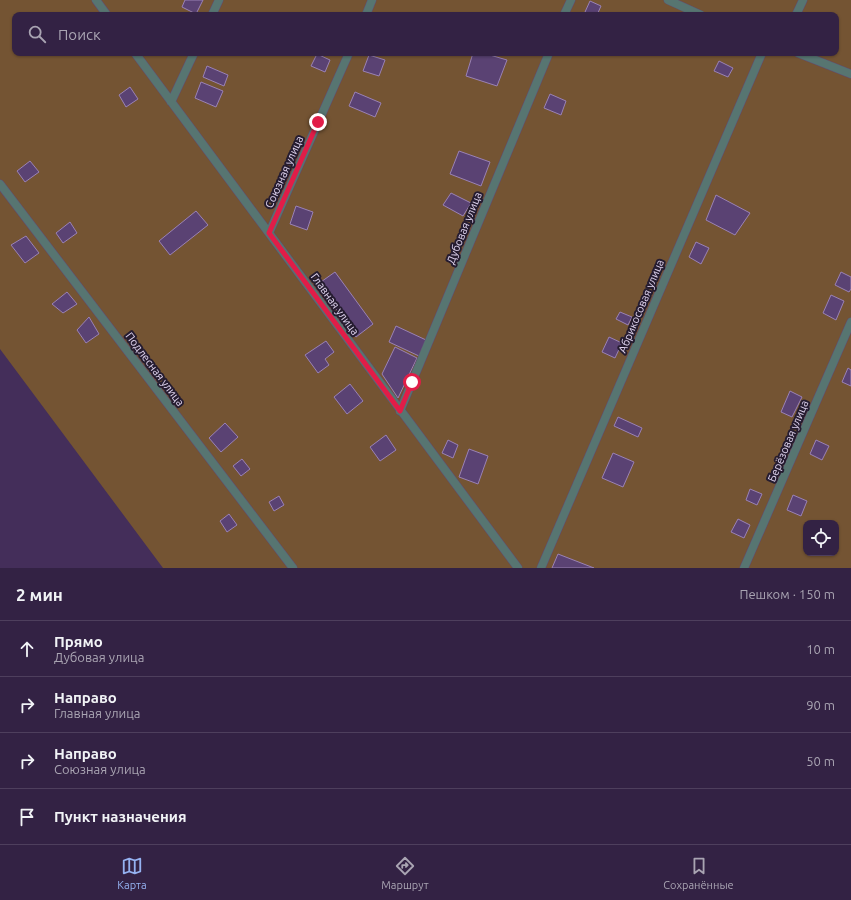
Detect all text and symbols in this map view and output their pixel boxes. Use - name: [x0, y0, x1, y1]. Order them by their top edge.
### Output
- search box: [12, 12, 839, 56]
- icon: search: [26, 23, 48, 45]
- text: Поиск: [58, 26, 101, 43]
- route end: [309, 113, 327, 131]
- street label: Союзная улица: [263, 134, 305, 210]
- street label: Дубовая улица: [444, 190, 484, 266]
- street label: Абрикосовая улица: [616, 258, 666, 354]
- street label: Главная улица: [309, 271, 361, 337]
- street label: Подлесная улица: [123, 330, 187, 408]
- route start: [403, 373, 421, 391]
- street label: Берёзовая улица: [765, 398, 811, 484]
- map controls: [803, 520, 839, 556]
- button: locate: [803, 520, 839, 556]
- text: 2 мин: [16, 585, 63, 604]
- text: Пешком · 150 m: [739, 587, 835, 601]
- text: Прямо: [54, 633, 103, 650]
- icon: ahead: [16, 638, 38, 660]
- text: 10 m: [806, 642, 835, 656]
- text: Дубовая улица: [54, 650, 144, 664]
- text: Направо: [54, 689, 117, 706]
- icon: right: [16, 694, 38, 716]
- text: 90 m: [806, 698, 835, 712]
- text: Главная улица: [54, 706, 140, 720]
- text: Направо: [54, 745, 117, 762]
- icon: right: [16, 750, 38, 772]
- text: 50 m: [806, 754, 835, 768]
- text: Союзная улица: [54, 762, 146, 776]
- icon: arrive: [16, 806, 38, 828]
- text: Пункт назначения: [54, 808, 187, 825]
- tab: Карта: [117, 855, 147, 891]
- tab: Маршрут: [381, 855, 429, 891]
- tab: Сохранённые: [663, 855, 734, 891]

